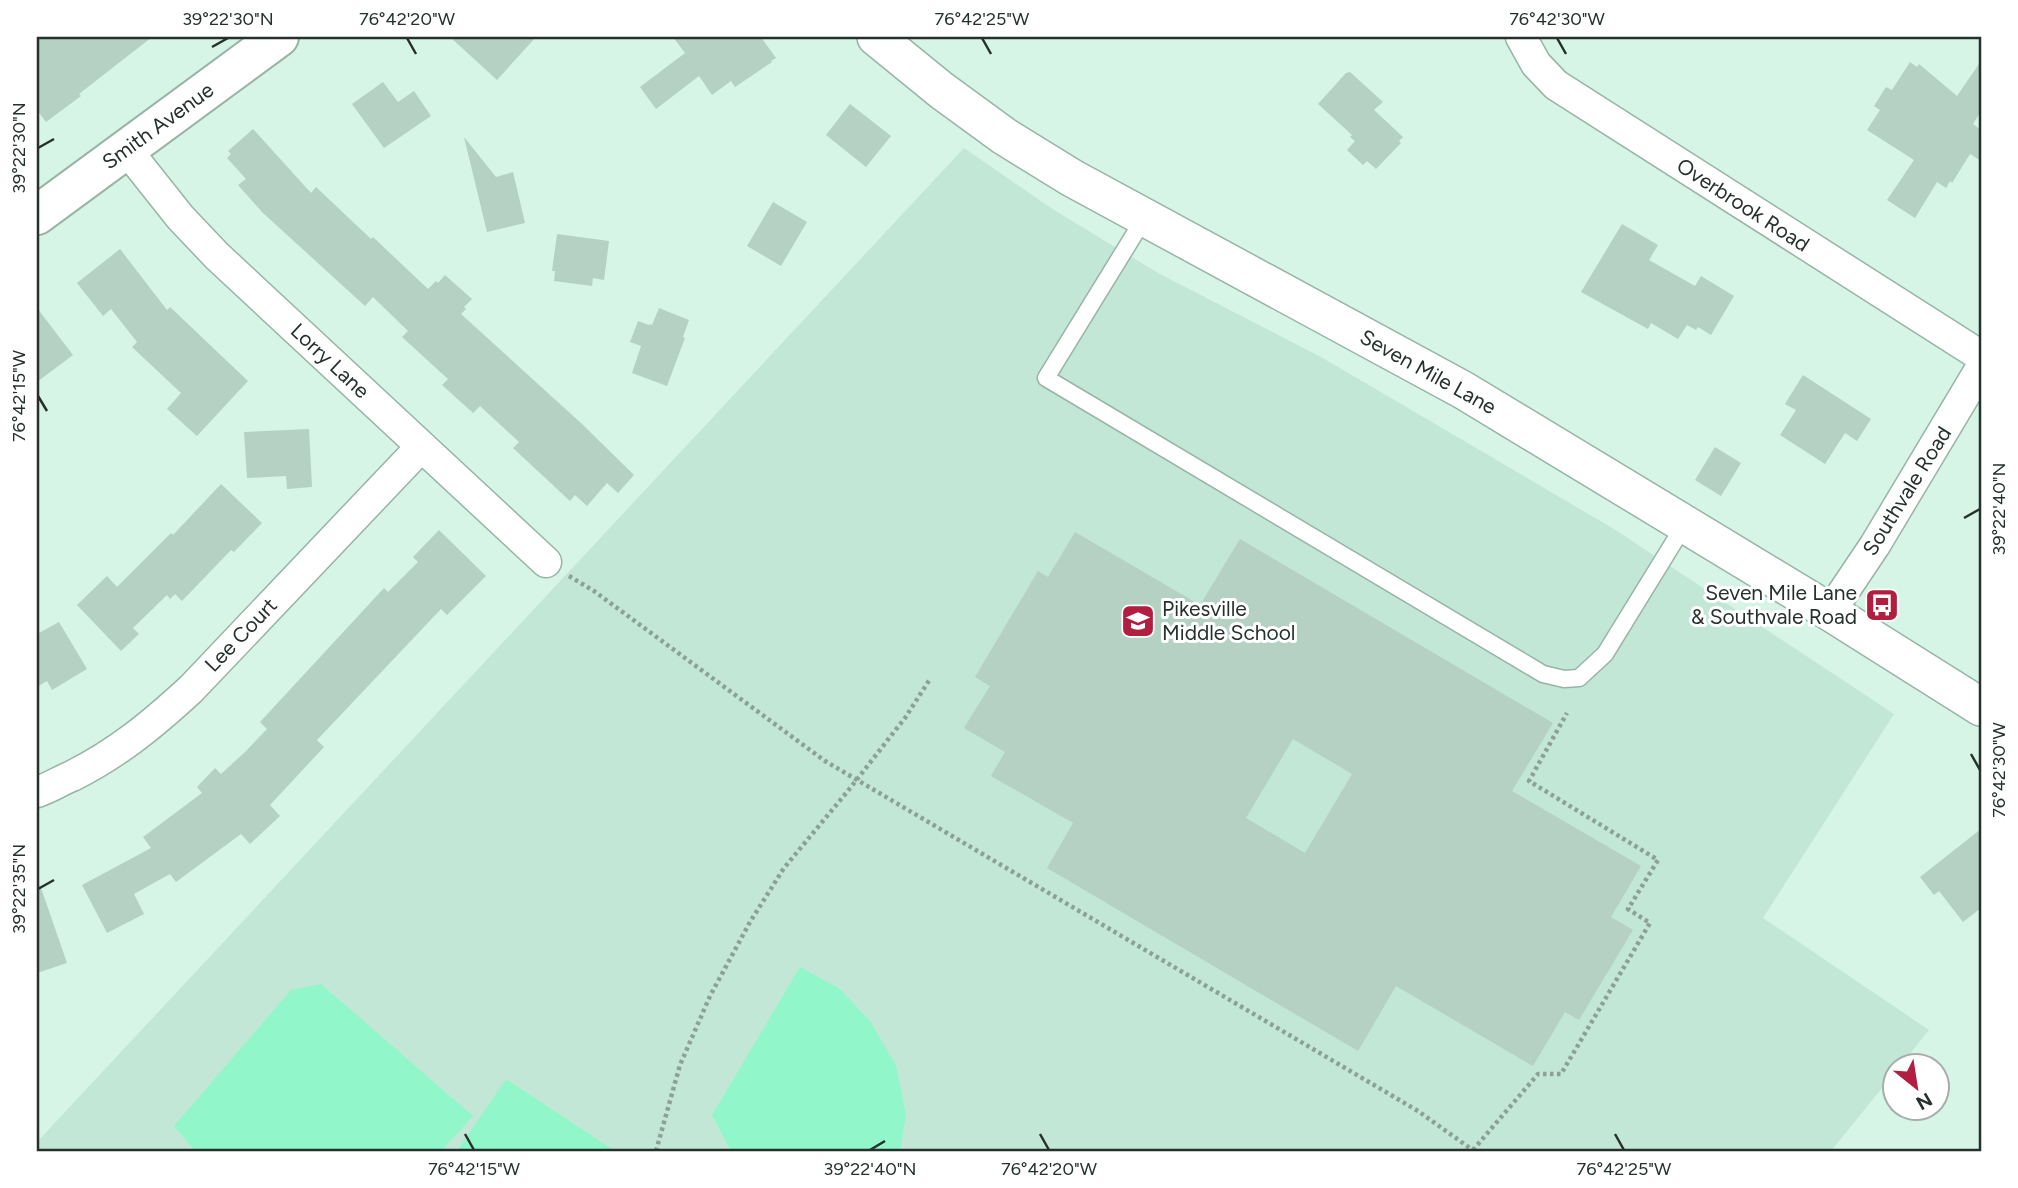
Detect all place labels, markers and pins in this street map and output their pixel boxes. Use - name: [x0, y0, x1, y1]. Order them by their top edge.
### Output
- place label: Seven Mile Lane & Southvale Road: [1691, 580, 1857, 629]
- bus stop icon: Seven Mile Lane & Southvale Road: [1863, 586, 1901, 624]
- place label: Pikesville Middle School: [1162, 596, 1295, 645]
- school or university icon: Pikesville Middle School: [1119, 602, 1157, 640]

